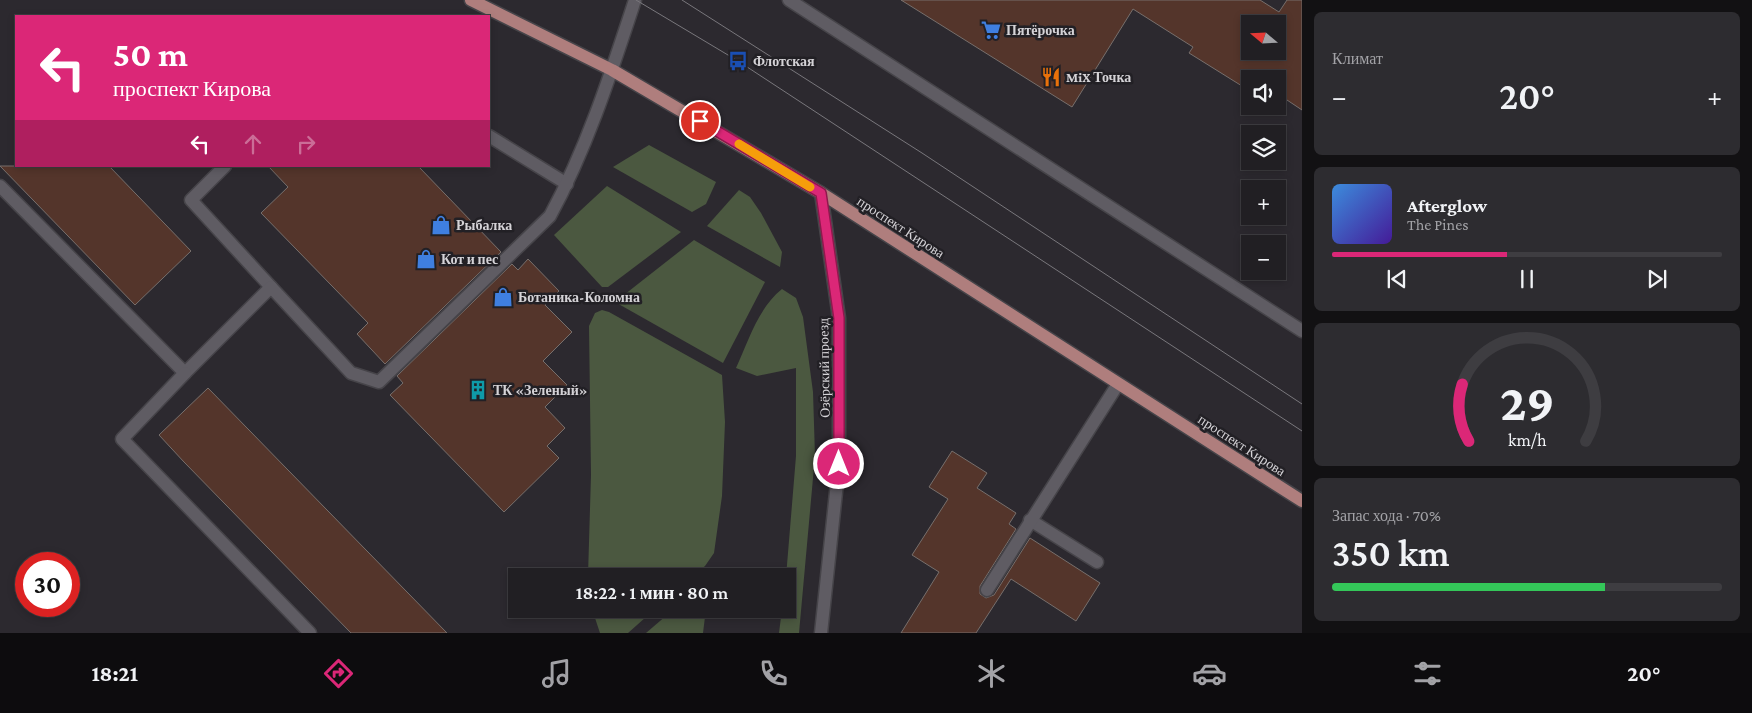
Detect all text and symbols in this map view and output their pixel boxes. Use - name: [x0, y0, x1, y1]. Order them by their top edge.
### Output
- north arrow: [1241, 15, 1286, 60]
- map controls: [1241, 15, 1286, 280]
- supermarket icon: Пятёрочка: [980, 19, 1002, 41]
- place label: Пятёрочка: [1006, 22, 1075, 38]
- icon: left: [30, 35, 95, 100]
- text: 50 m: [113, 35, 188, 74]
- bus stop icon: Флотская: [727, 50, 749, 72]
- text: Климат: [1332, 50, 1383, 67]
- place label: Флотская: [753, 53, 815, 69]
- restaurant icon: MiX Точка: [1040, 66, 1062, 88]
- place label: MiX Точка: [1066, 69, 1131, 85]
- button: sound: [1241, 70, 1286, 115]
- text: 20°: [1499, 75, 1555, 117]
- text: проспект Кирова: [113, 76, 271, 101]
- text: −: [1332, 81, 1347, 112]
- text: +: [1707, 81, 1722, 112]
- pin: [679, 100, 721, 142]
- icon: arrive: [686, 107, 714, 135]
- button: layers: [1241, 125, 1286, 170]
- icon: left: [186, 130, 214, 158]
- icon: ahead: [239, 130, 267, 158]
- icon: right: [292, 130, 320, 158]
- button: +: [1241, 180, 1286, 225]
- street label: проспект Кирова: [854, 193, 948, 262]
- text: Afterglow: [1407, 195, 1487, 216]
- shop icon: Рыбалка: [430, 214, 452, 236]
- text: The Pines: [1407, 216, 1468, 233]
- place label: Рыбалка: [456, 217, 512, 233]
- button: −: [1241, 235, 1286, 280]
- shop icon: Кот и пес: [415, 248, 437, 270]
- place label: Кот и пес: [441, 251, 498, 267]
- icon: previous: [1383, 265, 1411, 293]
- icon: pause: [1513, 265, 1541, 293]
- icon: next: [1643, 265, 1671, 293]
- shop icon: Ботаника-Коломна: [492, 286, 514, 308]
- place label: Ботаника-Коломна: [518, 289, 640, 305]
- street label: Озёрский проезд: [815, 318, 833, 418]
- text: 29: [1500, 373, 1554, 431]
- building icon: ТК «Зеленый»: [467, 379, 489, 401]
- place label: ТК «Зеленый»: [493, 382, 588, 398]
- street label: проспект Кирова: [1195, 411, 1289, 480]
- text: km/h: [1508, 430, 1547, 450]
- position arrow: [812, 437, 864, 489]
- text: Запас хода · 70%: [1332, 507, 1441, 524]
- text: 350 km: [1332, 532, 1450, 574]
- speed limit sign: 30: [15, 552, 80, 617]
- text: 18:22 · 1 мин · 80 m: [576, 582, 728, 603]
- icon: directions: [321, 656, 356, 691]
- icon: music: [539, 656, 574, 691]
- icon: phone: [756, 656, 791, 691]
- icon: climate: [974, 656, 1009, 691]
- icon: car: [1192, 656, 1227, 691]
- icon: filters: [1410, 656, 1445, 691]
- text: 18:21: [91, 661, 138, 686]
- text: 20°: [1627, 661, 1661, 686]

